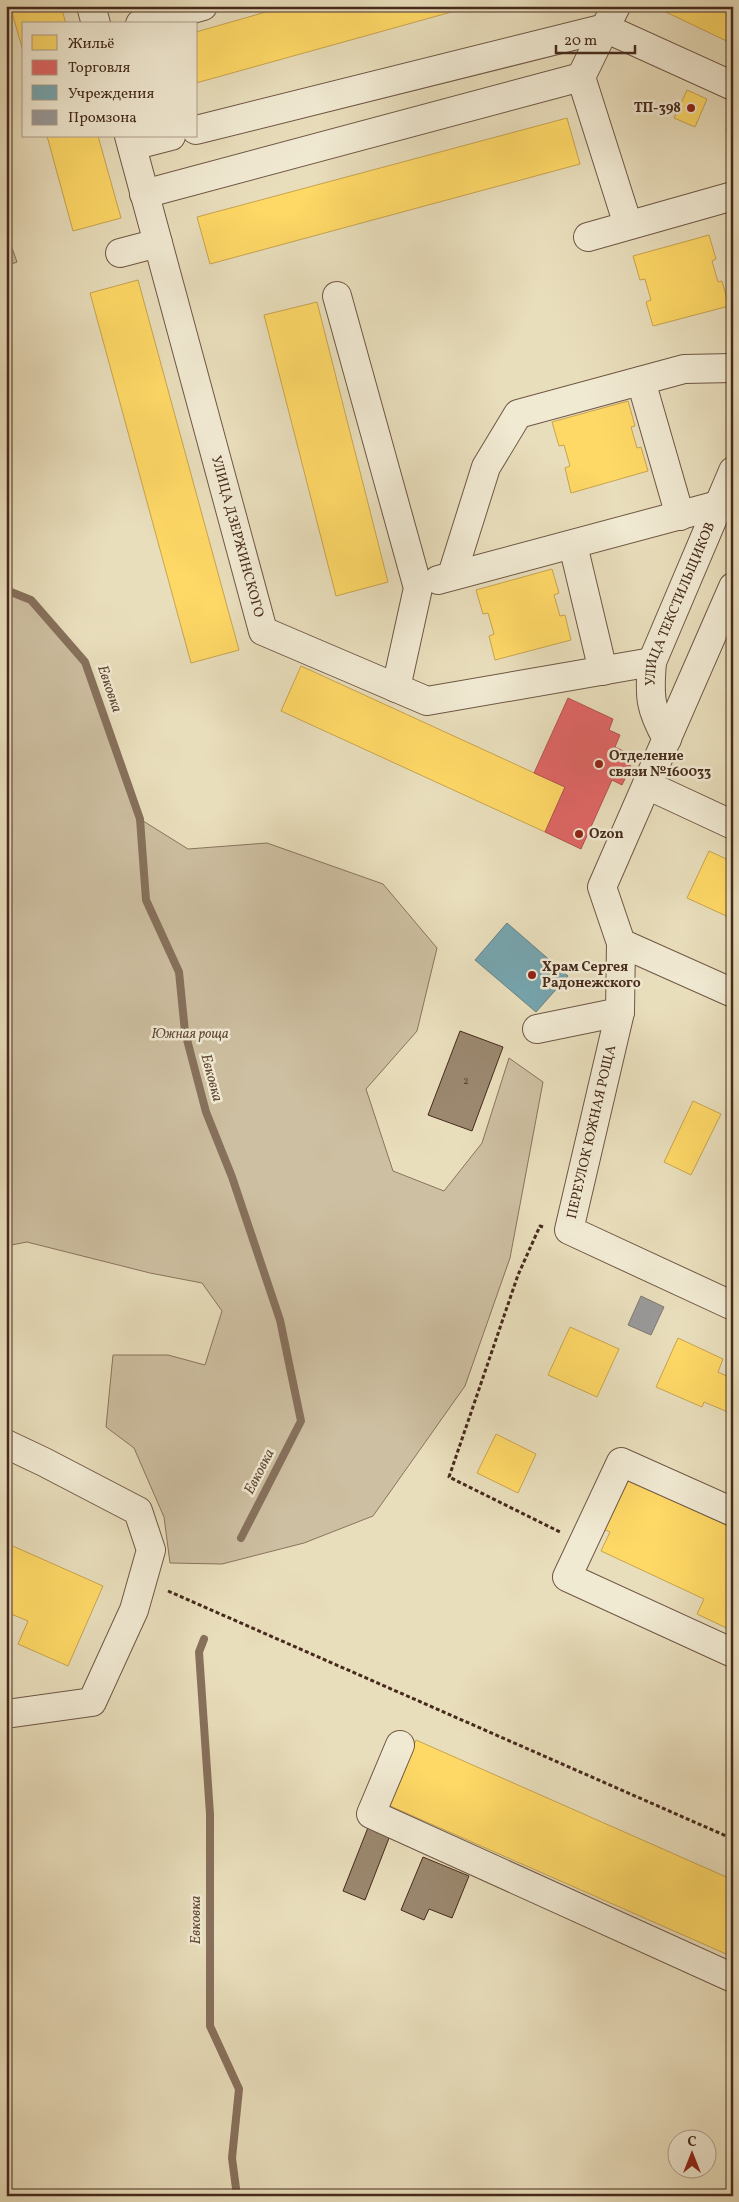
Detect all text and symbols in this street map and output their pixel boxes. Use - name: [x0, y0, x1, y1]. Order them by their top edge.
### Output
- legend: [22, 22, 198, 138]
- scale bar: [556, 22, 635, 54]
- text: 20 m: [564, 31, 597, 52]
- text: Жильё: [68, 34, 114, 55]
- text: Торговля: [68, 58, 130, 79]
- text: Учреждения: [68, 84, 154, 105]
- place label: ТП-398: [634, 99, 681, 118]
- marker: ТП-398: [685, 102, 697, 114]
- text: Промзона: [68, 108, 137, 129]
- street label: УЛИЦА ДЗЕРЖИНСКОГО: [206, 454, 268, 620]
- street label: УЛИЦА ТЕКСТИЛЬЩИКОВ: [641, 519, 720, 686]
- water label: Евковка: [91, 663, 127, 715]
- place label: Отделение связи №160033: [609, 747, 711, 782]
- marker: Отделение связи №160033: [593, 758, 605, 770]
- place label: Ozon: [589, 825, 624, 844]
- marker: Ozon: [573, 828, 585, 840]
- place label: Храм Сергея Радонежского: [542, 958, 641, 993]
- marker: Храм Сергея Радонежского: [526, 969, 538, 981]
- park label: Южная роща: [151, 1025, 229, 1044]
- street label: ПЕРЕУЛОК ЮЖНАЯ РОЩА: [563, 1043, 621, 1221]
- water label: Евковка: [195, 1052, 227, 1104]
- house number: 2: [463, 1074, 469, 1089]
- water label: Евковка: [240, 1446, 280, 1498]
- water label: Евковка: [186, 1896, 207, 1944]
- north arrow: [666, 2130, 716, 2180]
- text: С: [687, 2133, 697, 2152]

